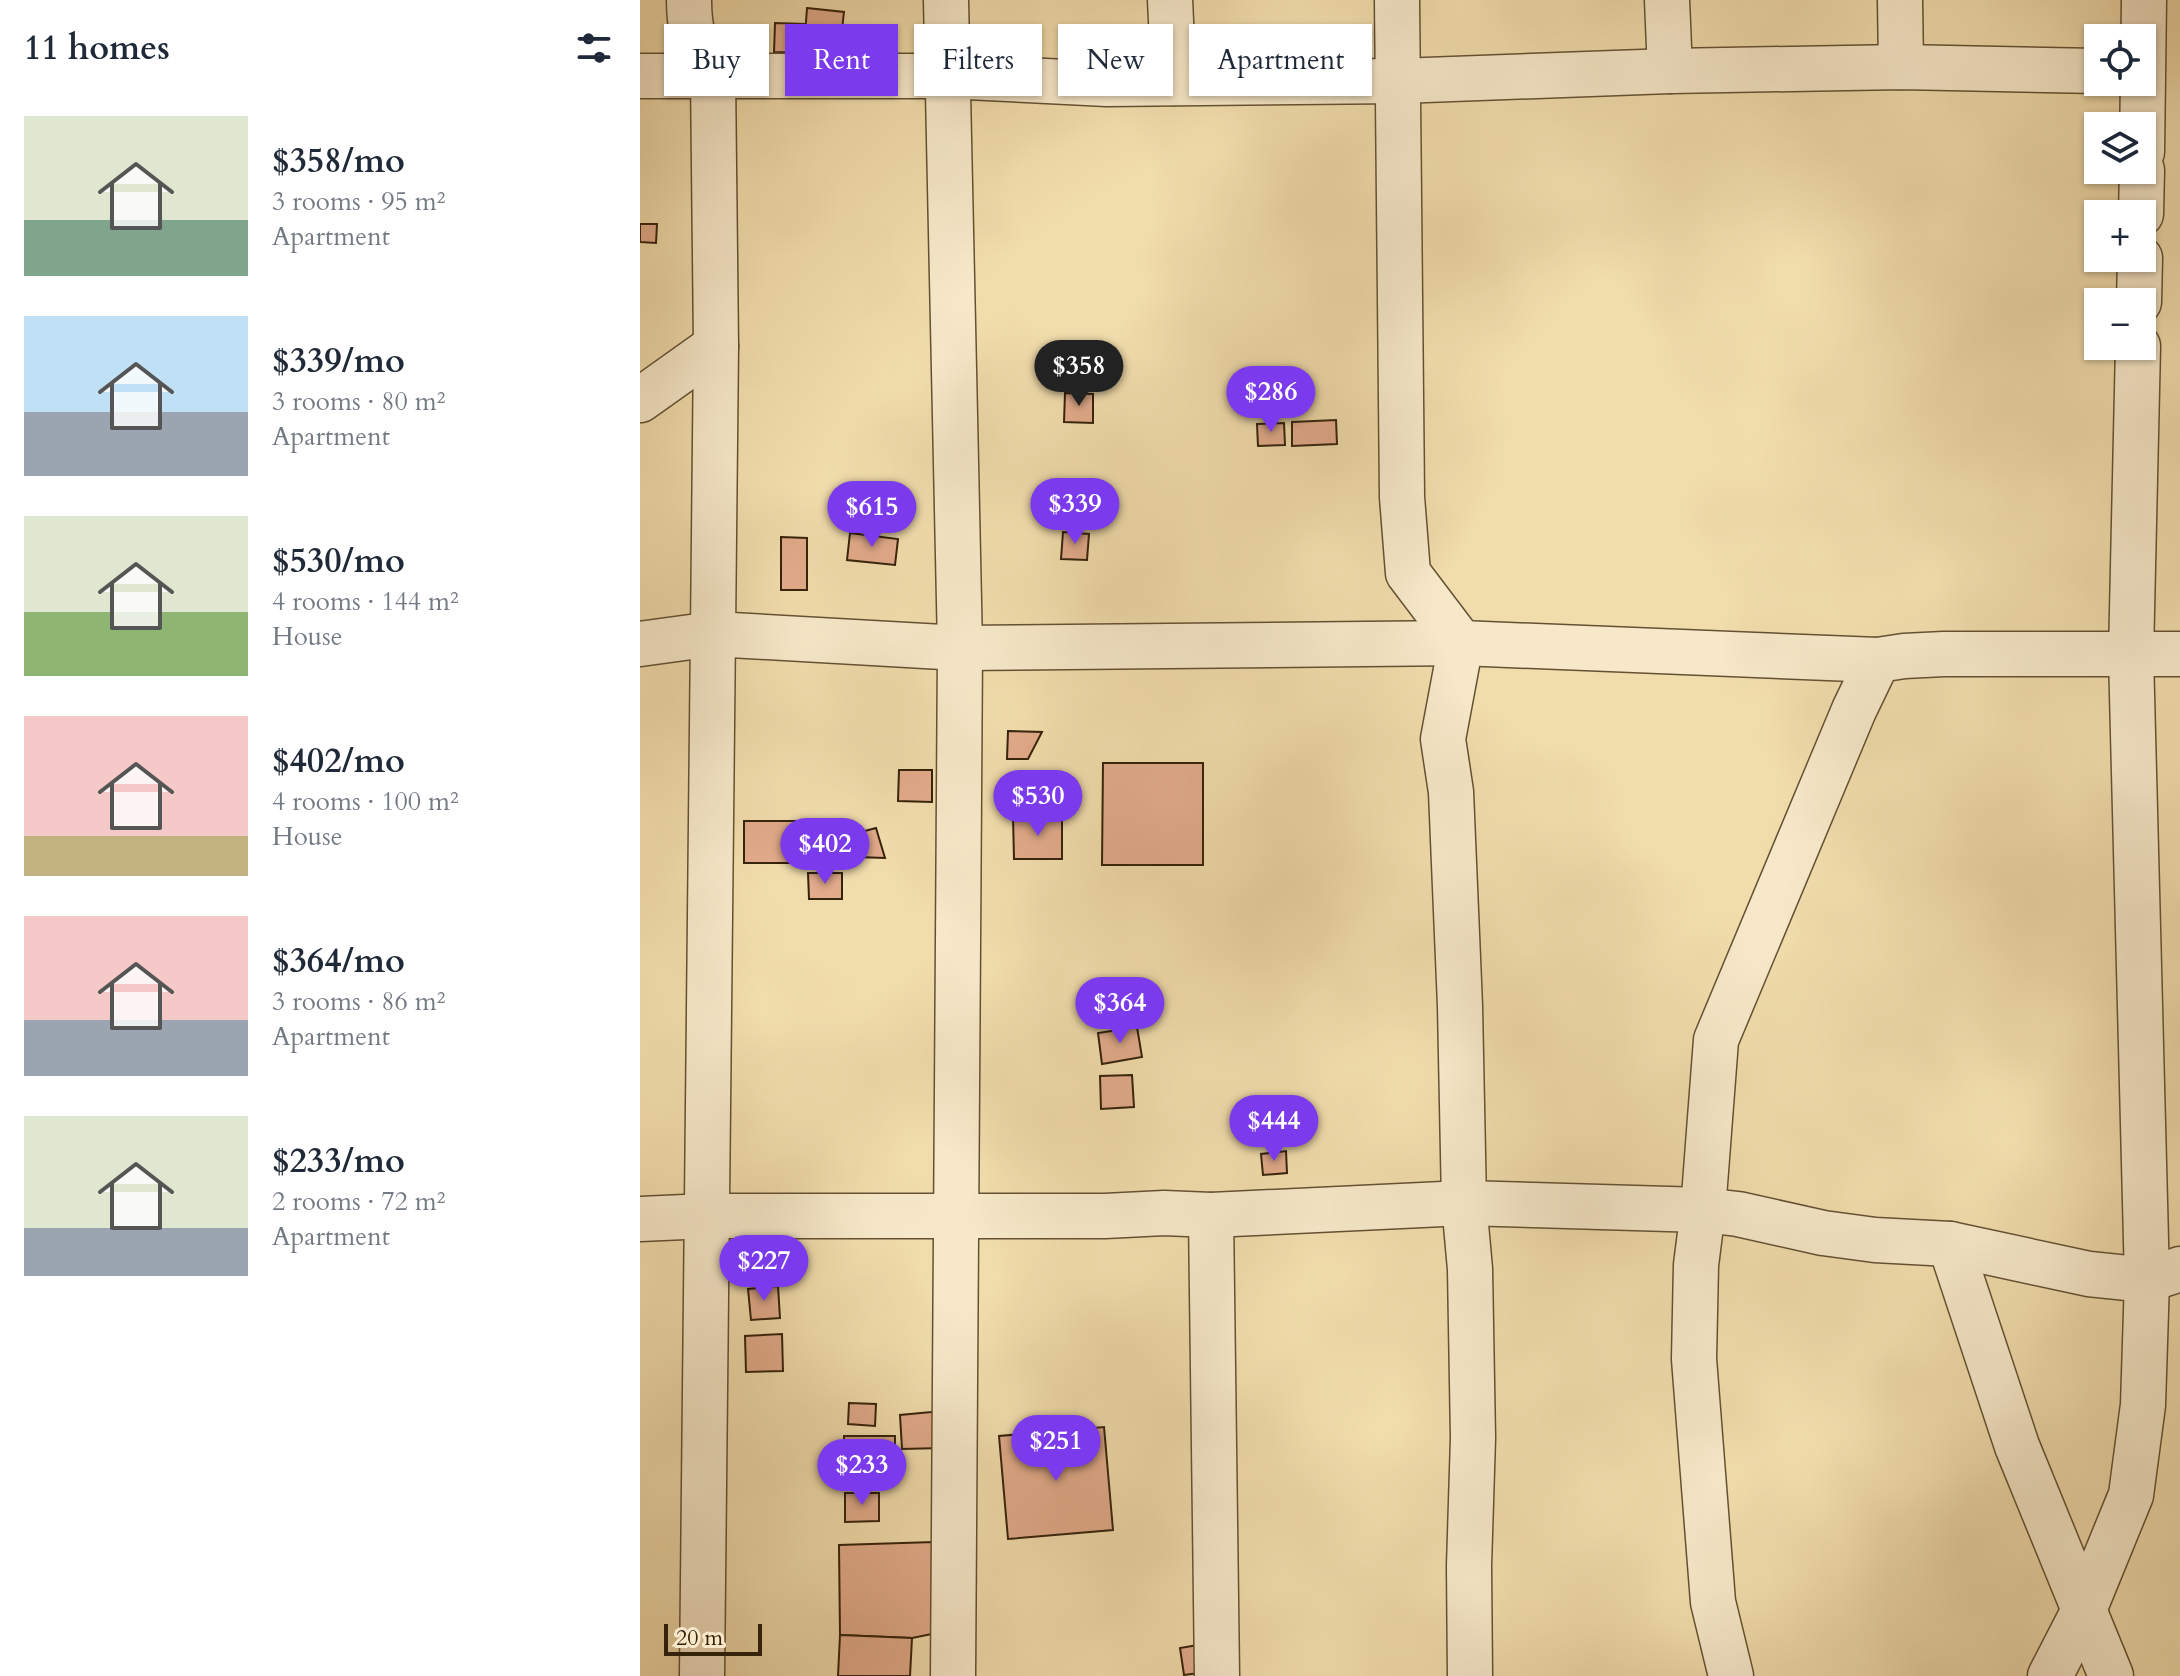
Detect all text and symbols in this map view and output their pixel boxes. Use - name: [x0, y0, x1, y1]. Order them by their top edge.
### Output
- chip: Buy: [664, 24, 769, 96]
- chip: Rent: [785, 24, 898, 96]
- chip: Filters: [914, 24, 1042, 96]
- chip: New: [1058, 24, 1173, 96]
- chip: Apartment: [1189, 24, 1372, 96]
- map controls: [2084, 24, 2156, 360]
- button: locate: [2084, 24, 2156, 96]
- text: 11 homes: [24, 25, 170, 71]
- icon: filters: [572, 26, 616, 70]
- button: layers: [2084, 112, 2156, 184]
- text: $358/mo: [272, 138, 405, 184]
- icon: home: [88, 148, 184, 244]
- text: 3 rooms · 95 m²: [272, 184, 445, 219]
- button: +: [2084, 200, 2156, 272]
- text: Apartment: [272, 219, 390, 254]
- button: −: [2084, 288, 2156, 360]
- text: $339/mo: [272, 338, 405, 384]
- pin: $358: [1032, 340, 1126, 408]
- icon: home: [88, 348, 184, 444]
- text: $358: [1052, 348, 1106, 383]
- pin: $286: [1224, 366, 1318, 434]
- text: $286: [1244, 374, 1298, 409]
- text: 3 rooms · 80 m²: [272, 384, 445, 419]
- text: Apartment: [272, 419, 390, 454]
- pin: $339: [1028, 478, 1122, 546]
- pin: $615: [825, 481, 919, 549]
- text: $339: [1048, 486, 1102, 521]
- text: $615: [845, 489, 899, 524]
- text: $530/mo: [272, 538, 405, 584]
- icon: home: [88, 548, 184, 644]
- text: 4 rooms · 144 m²: [272, 584, 459, 619]
- text: House: [272, 619, 343, 654]
- text: $402/mo: [272, 738, 405, 784]
- icon: home: [88, 748, 184, 844]
- pin: $530: [991, 770, 1085, 838]
- text: $530: [1011, 778, 1065, 813]
- text: 4 rooms · 100 m²: [272, 784, 459, 819]
- pin: $402: [778, 818, 872, 886]
- text: House: [272, 819, 343, 854]
- text: $402: [798, 826, 852, 861]
- text: $364/mo: [272, 938, 405, 984]
- icon: home: [88, 948, 184, 1044]
- pin: $364: [1073, 977, 1167, 1045]
- text: 3 rooms · 86 m²: [272, 984, 445, 1019]
- text: $364: [1093, 985, 1147, 1020]
- text: Apartment: [272, 1019, 390, 1054]
- pin: $444: [1227, 1095, 1321, 1163]
- text: $444: [1247, 1103, 1301, 1138]
- text: $233/mo: [272, 1138, 405, 1184]
- icon: home: [88, 1148, 184, 1244]
- text: 2 rooms · 72 m²: [272, 1184, 445, 1219]
- text: Apartment: [272, 1219, 390, 1254]
- pin: $227: [717, 1235, 811, 1303]
- text: $227: [737, 1243, 791, 1278]
- pin: $251: [1009, 1415, 1103, 1483]
- text: $251: [1029, 1423, 1083, 1458]
- pin: $233: [815, 1439, 909, 1507]
- text: $233: [835, 1447, 889, 1482]
- scale bar: [664, 1620, 762, 1656]
- text: 20 m: [676, 1623, 723, 1653]

